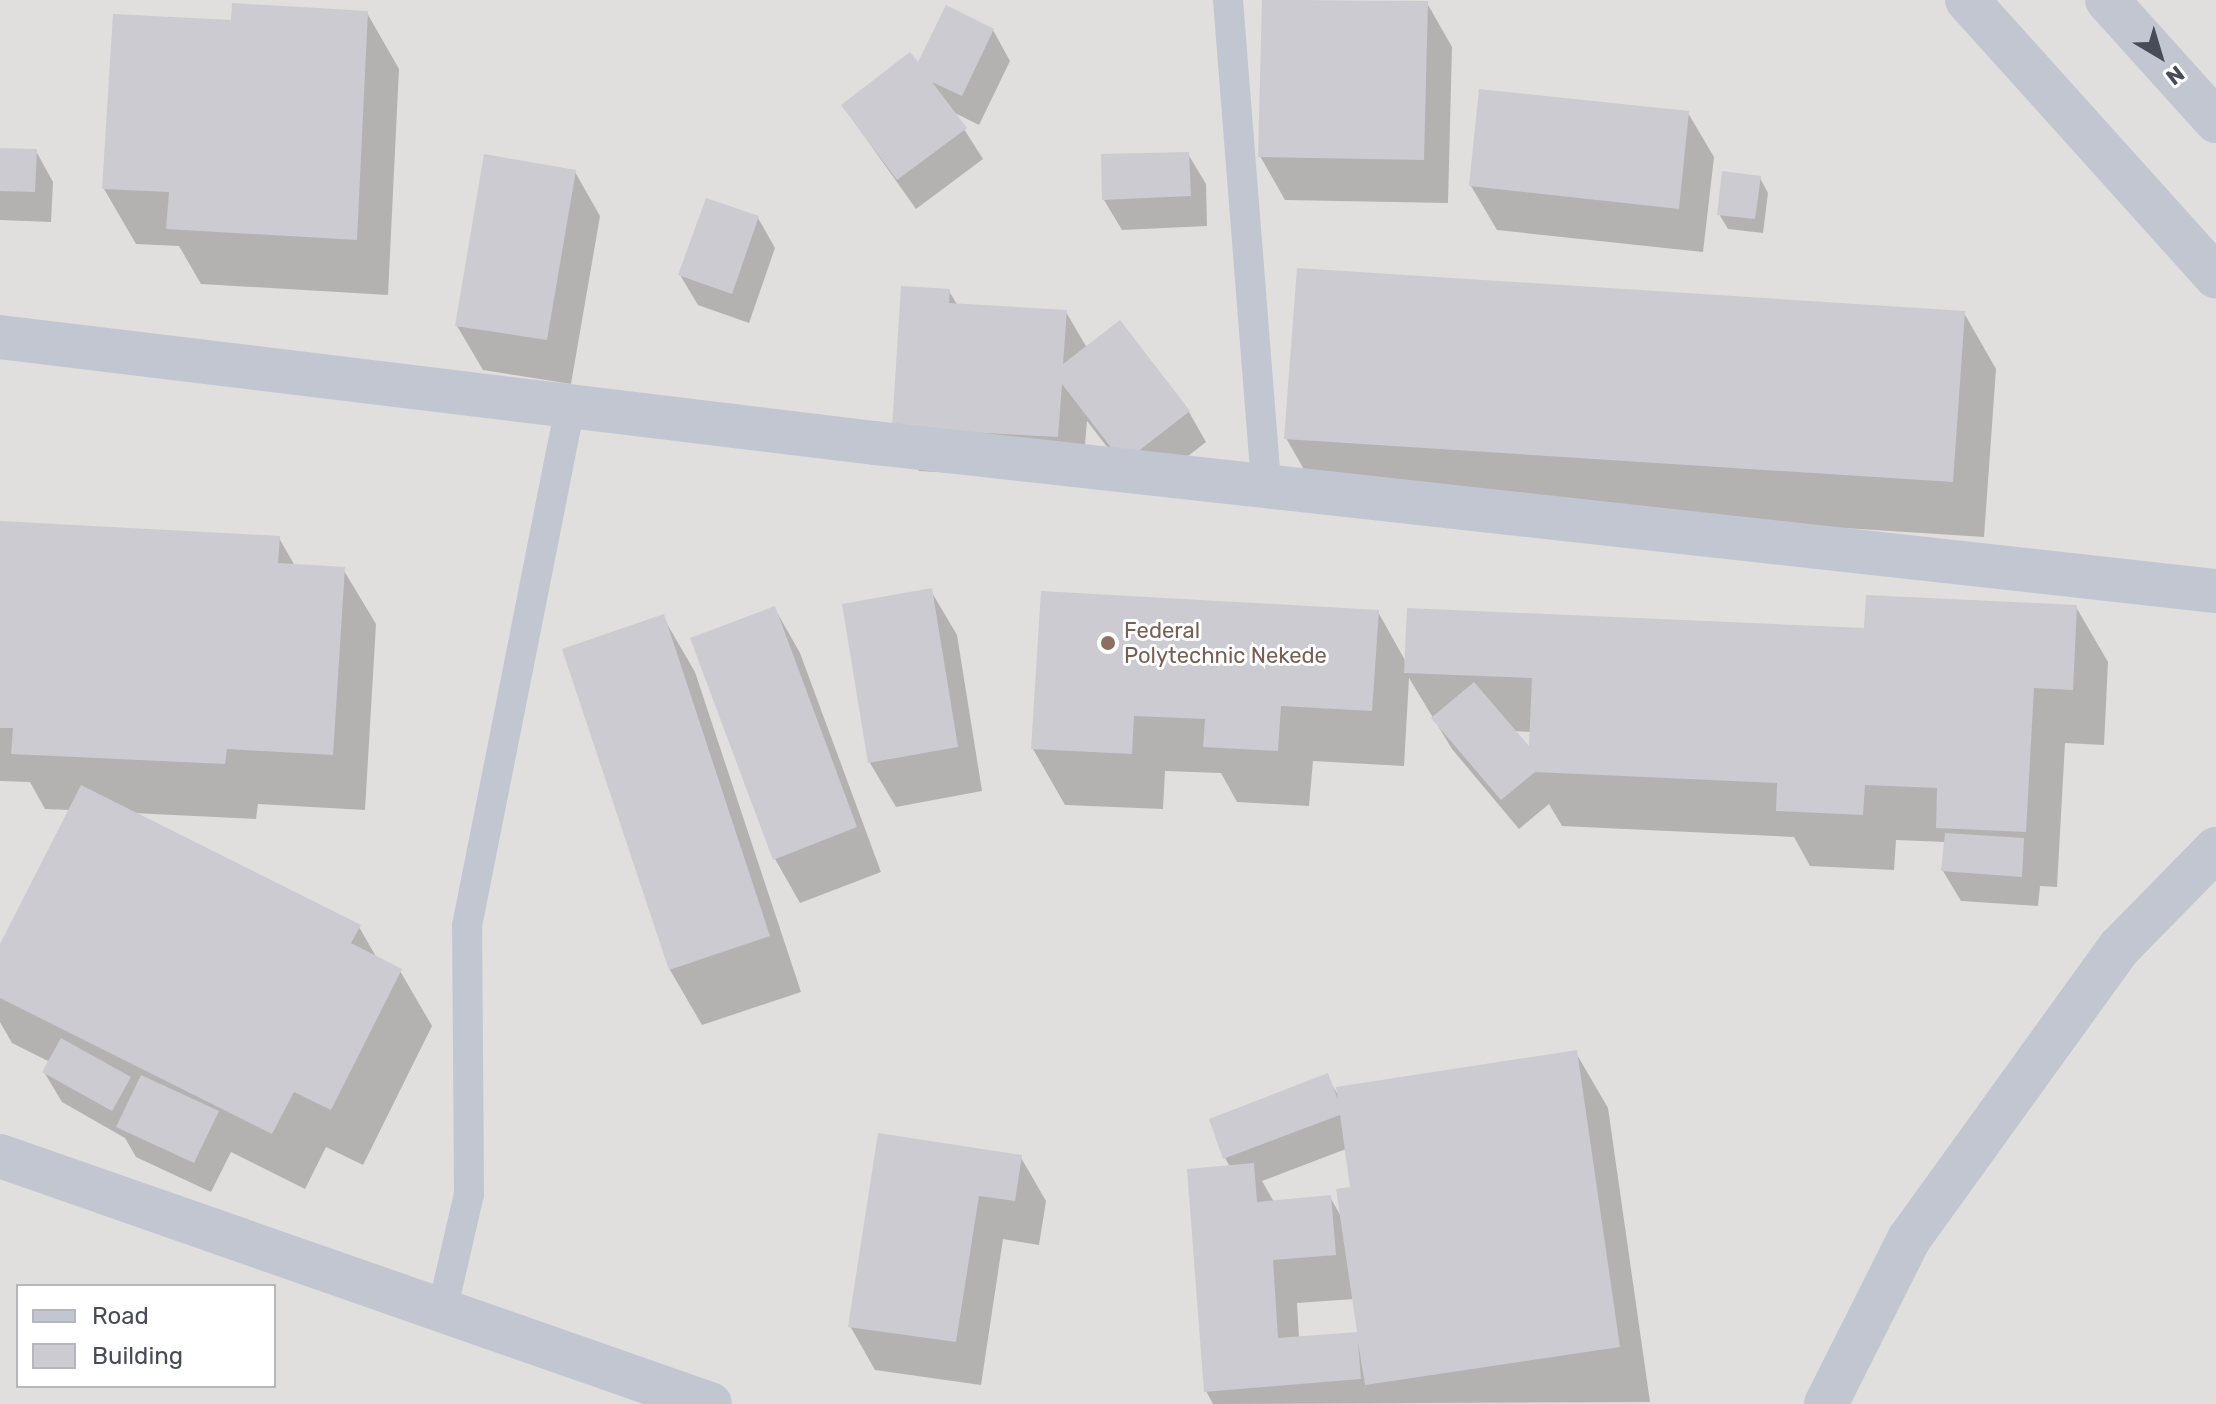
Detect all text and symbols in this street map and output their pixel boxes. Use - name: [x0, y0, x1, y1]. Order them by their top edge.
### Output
- north arrow: [2120, 16, 2200, 96]
- text: N: [2161, 60, 2190, 91]
- place label: Federal Polytechnic Nekede: [1124, 617, 1327, 668]
- marker: Federal Polytechnic Nekede: [1099, 634, 1117, 652]
- legend: [16, 1284, 276, 1388]
- text: Road: [92, 1302, 149, 1330]
- text: Building: [92, 1342, 183, 1370]

